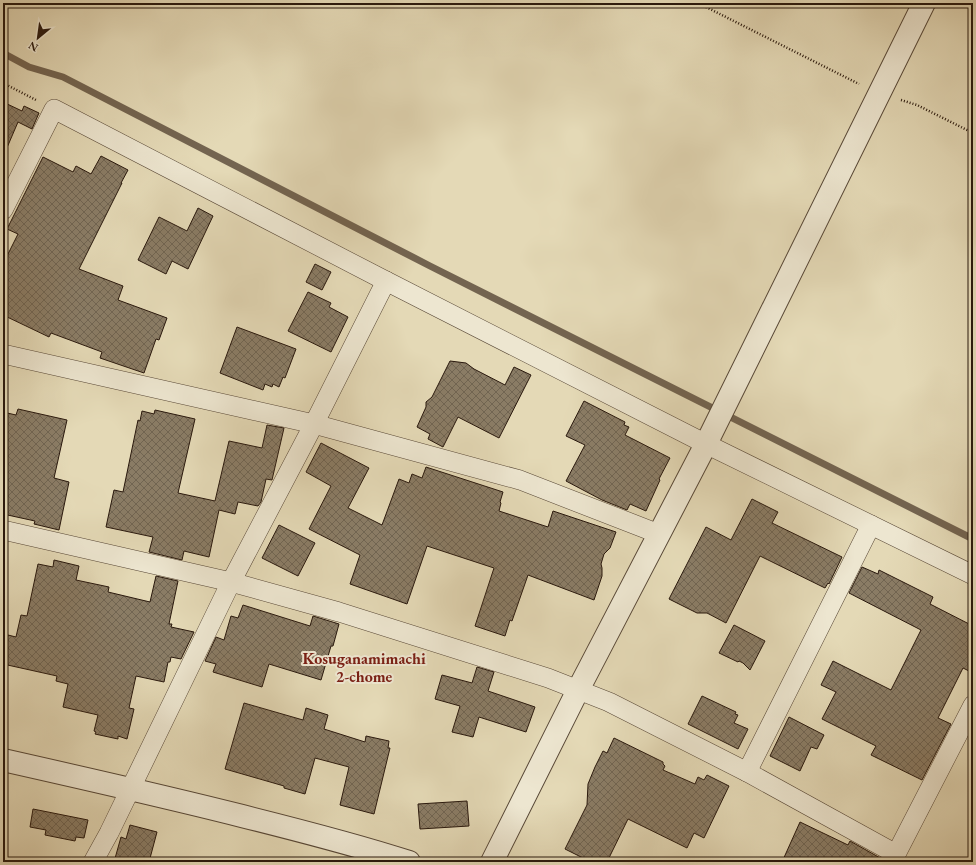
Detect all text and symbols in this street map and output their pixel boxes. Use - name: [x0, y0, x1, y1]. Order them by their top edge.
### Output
- north arrow: [18, 18, 58, 58]
- text: N: [26, 38, 40, 55]
- district label: Kosuganamimachi 2-chome: [302, 648, 426, 687]

